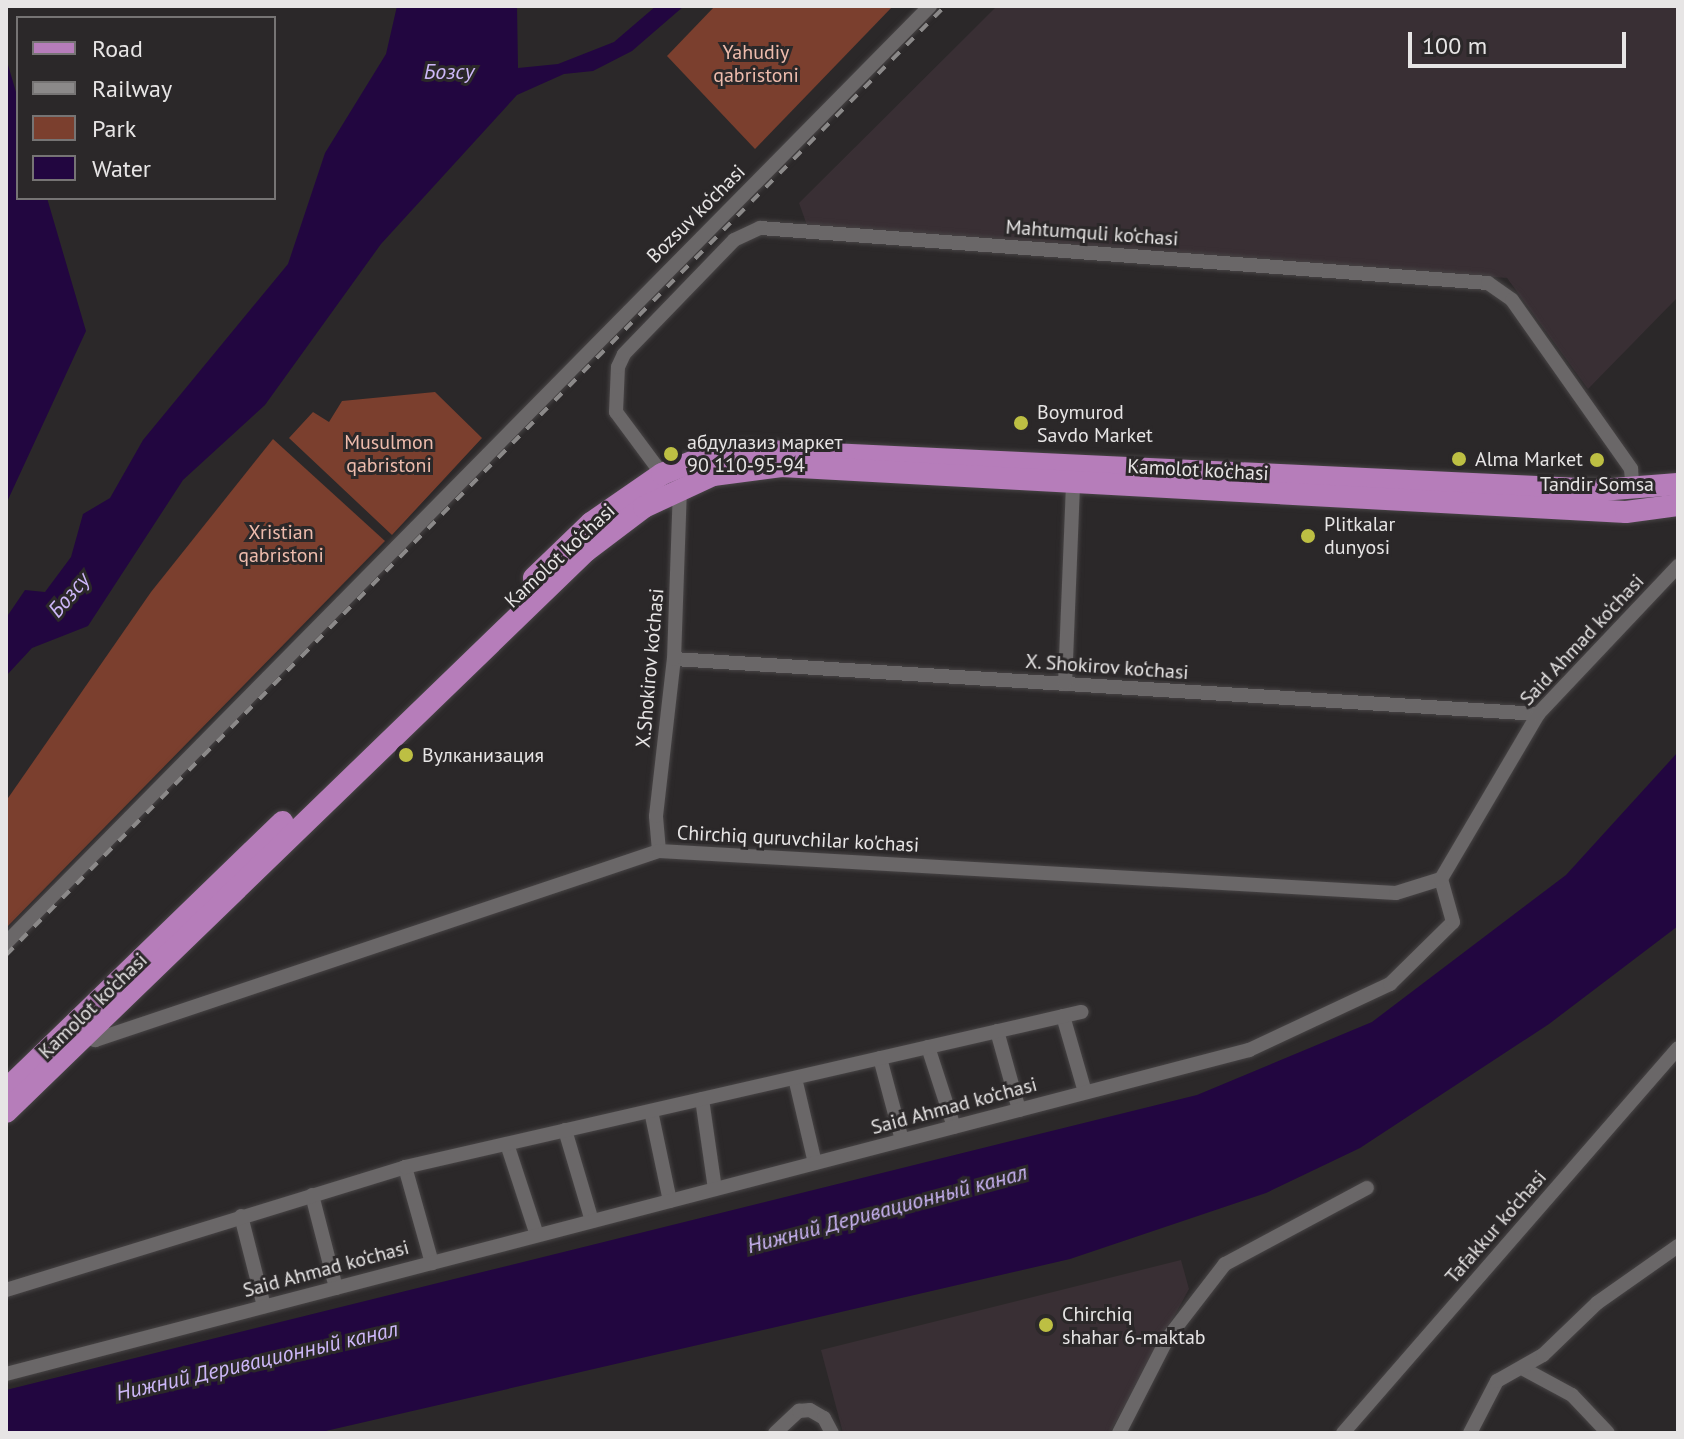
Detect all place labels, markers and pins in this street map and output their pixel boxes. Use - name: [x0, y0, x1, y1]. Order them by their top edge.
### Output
- place label: Boymurod Savdo Market: [1037, 400, 1153, 447]
- marker: Boymurod Savdo Market: [1012, 414, 1030, 432]
- place label: абдулазиз маркет 90 110-95-94: [687, 430, 842, 477]
- marker: абдулазиз маркет 90 110-95-94: [662, 445, 680, 463]
- place label: Alma Market: [1475, 447, 1583, 471]
- marker: Alma Market: [1450, 450, 1468, 468]
- marker: Tandir Somsa: [1588, 451, 1606, 469]
- place label: Tandir Somsa: [1540, 472, 1654, 496]
- place label: Plitkalar dunyosi: [1324, 512, 1395, 559]
- marker: Plitkalar dunyosi: [1299, 527, 1317, 545]
- place label: Вулканизация: [422, 743, 544, 767]
- marker: Вулканизация: [397, 746, 415, 764]
- place label: Chirchiq shahar 6-maktab: [1062, 1302, 1206, 1349]
- marker: Chirchiq shahar 6-maktab: [1037, 1316, 1055, 1334]

